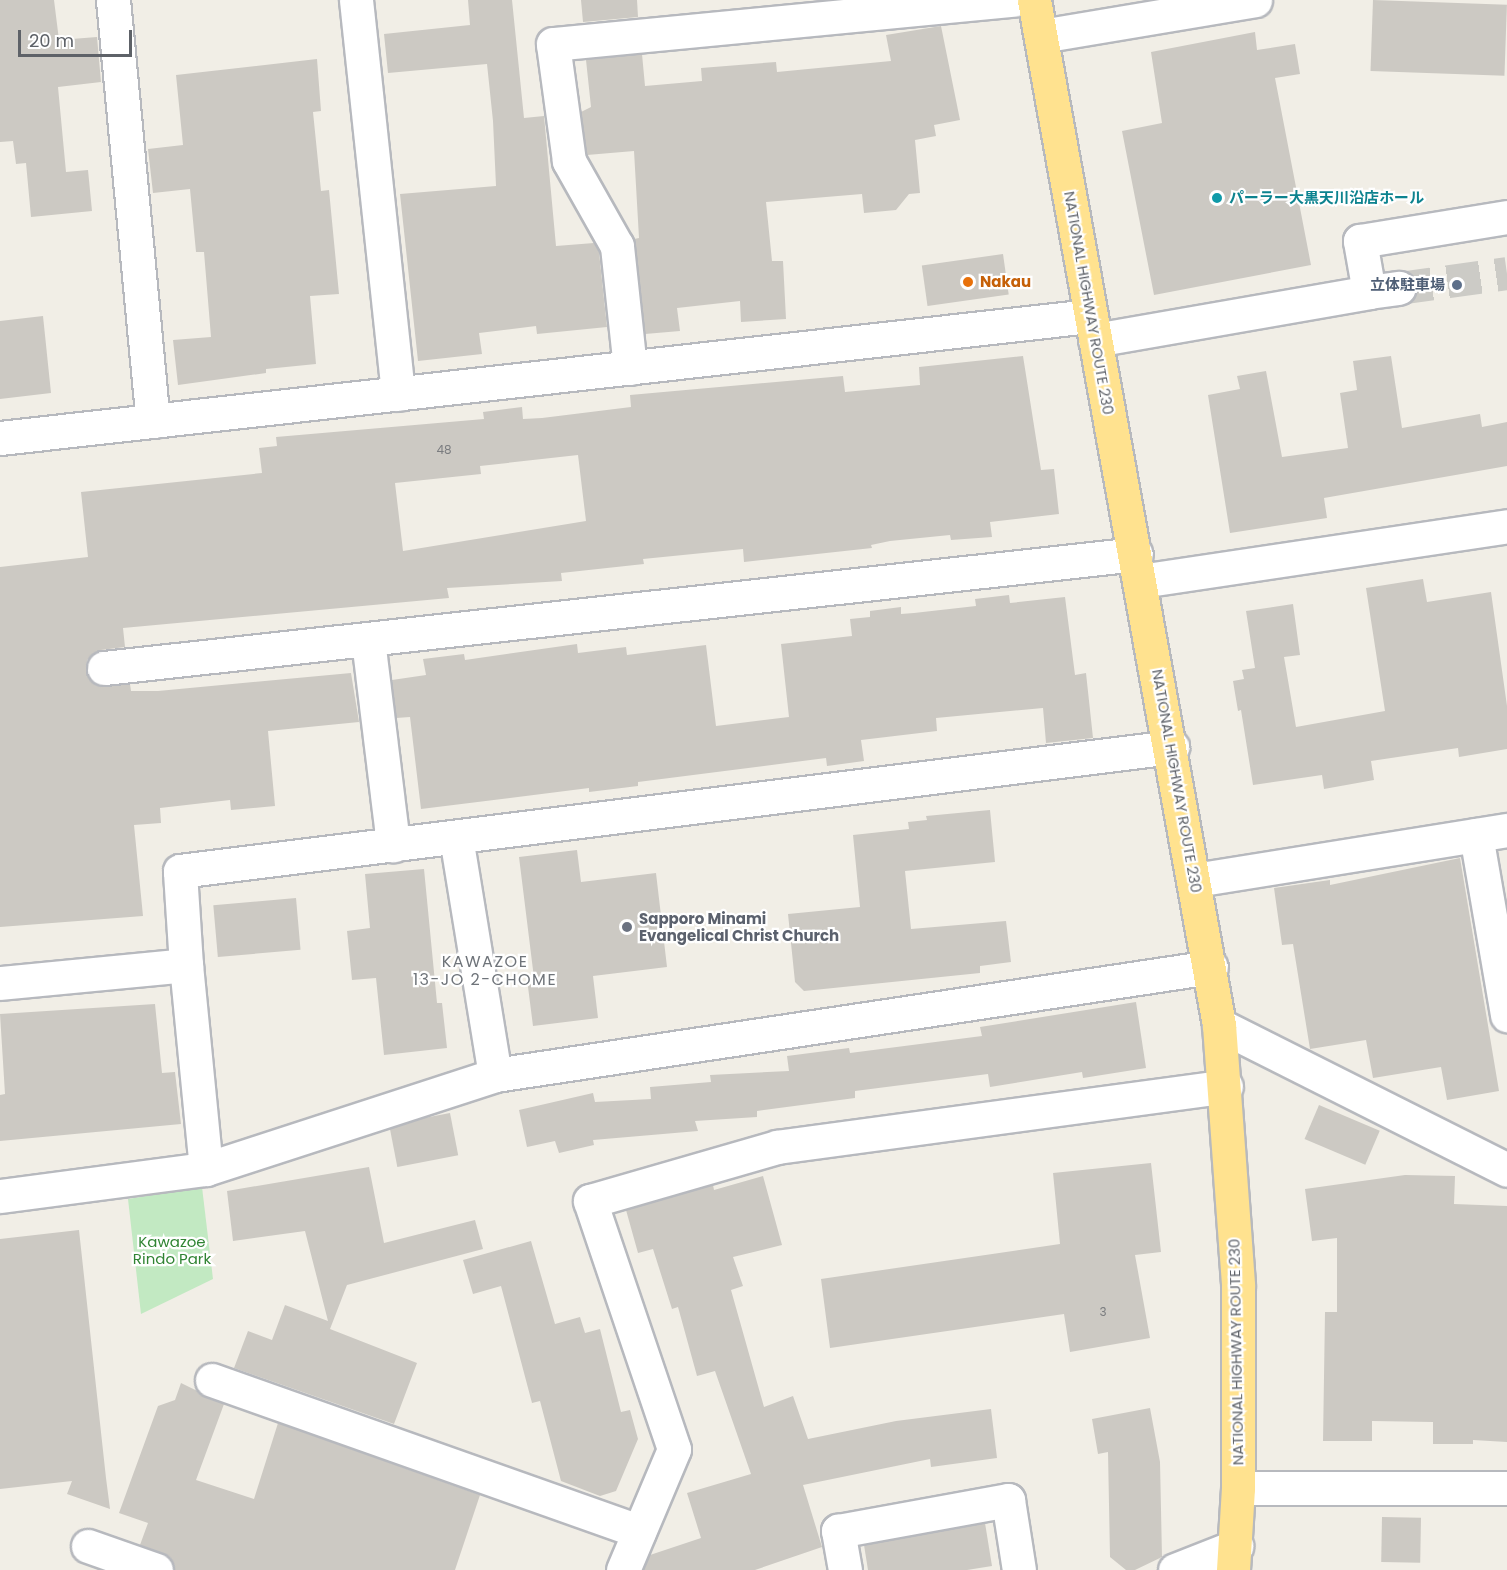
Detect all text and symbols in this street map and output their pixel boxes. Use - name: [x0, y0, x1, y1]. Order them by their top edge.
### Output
- scale bar: [21, 18, 135, 56]
- text: 20 m: [29, 28, 74, 53]
- place label: パーラー大黒天川沿店ホール: [1229, 189, 1424, 207]
- street label: NATIONAL HIGHWAY ROUTE 230: [1060, 190, 1118, 416]
- marker: パーラー大黒天川沿店ホール: [1210, 191, 1224, 205]
- place label: Nakau: [980, 273, 1031, 291]
- marker: Nakau: [961, 275, 975, 289]
- place label: 立体駐車場: [1370, 276, 1445, 294]
- marker: 立体駐車場: [1450, 278, 1464, 292]
- house number: 48: [436, 443, 452, 457]
- street label: NATIONAL HIGHWAY ROUTE 230: [1148, 668, 1206, 894]
- place label: Sapporo Minami Evangelical Christ Church: [639, 909, 839, 944]
- marker: Sapporo Minami Evangelical Christ Church: [620, 920, 634, 934]
- district label: KAWAZOE 13-JO 2-CHOME: [413, 952, 557, 990]
- park label: Kawazoe Rindo Park: [133, 1232, 211, 1267]
- street label: NATIONAL HIGHWAY ROUTE 230: [1225, 1238, 1247, 1466]
- house number: 3: [1099, 1305, 1107, 1319]

